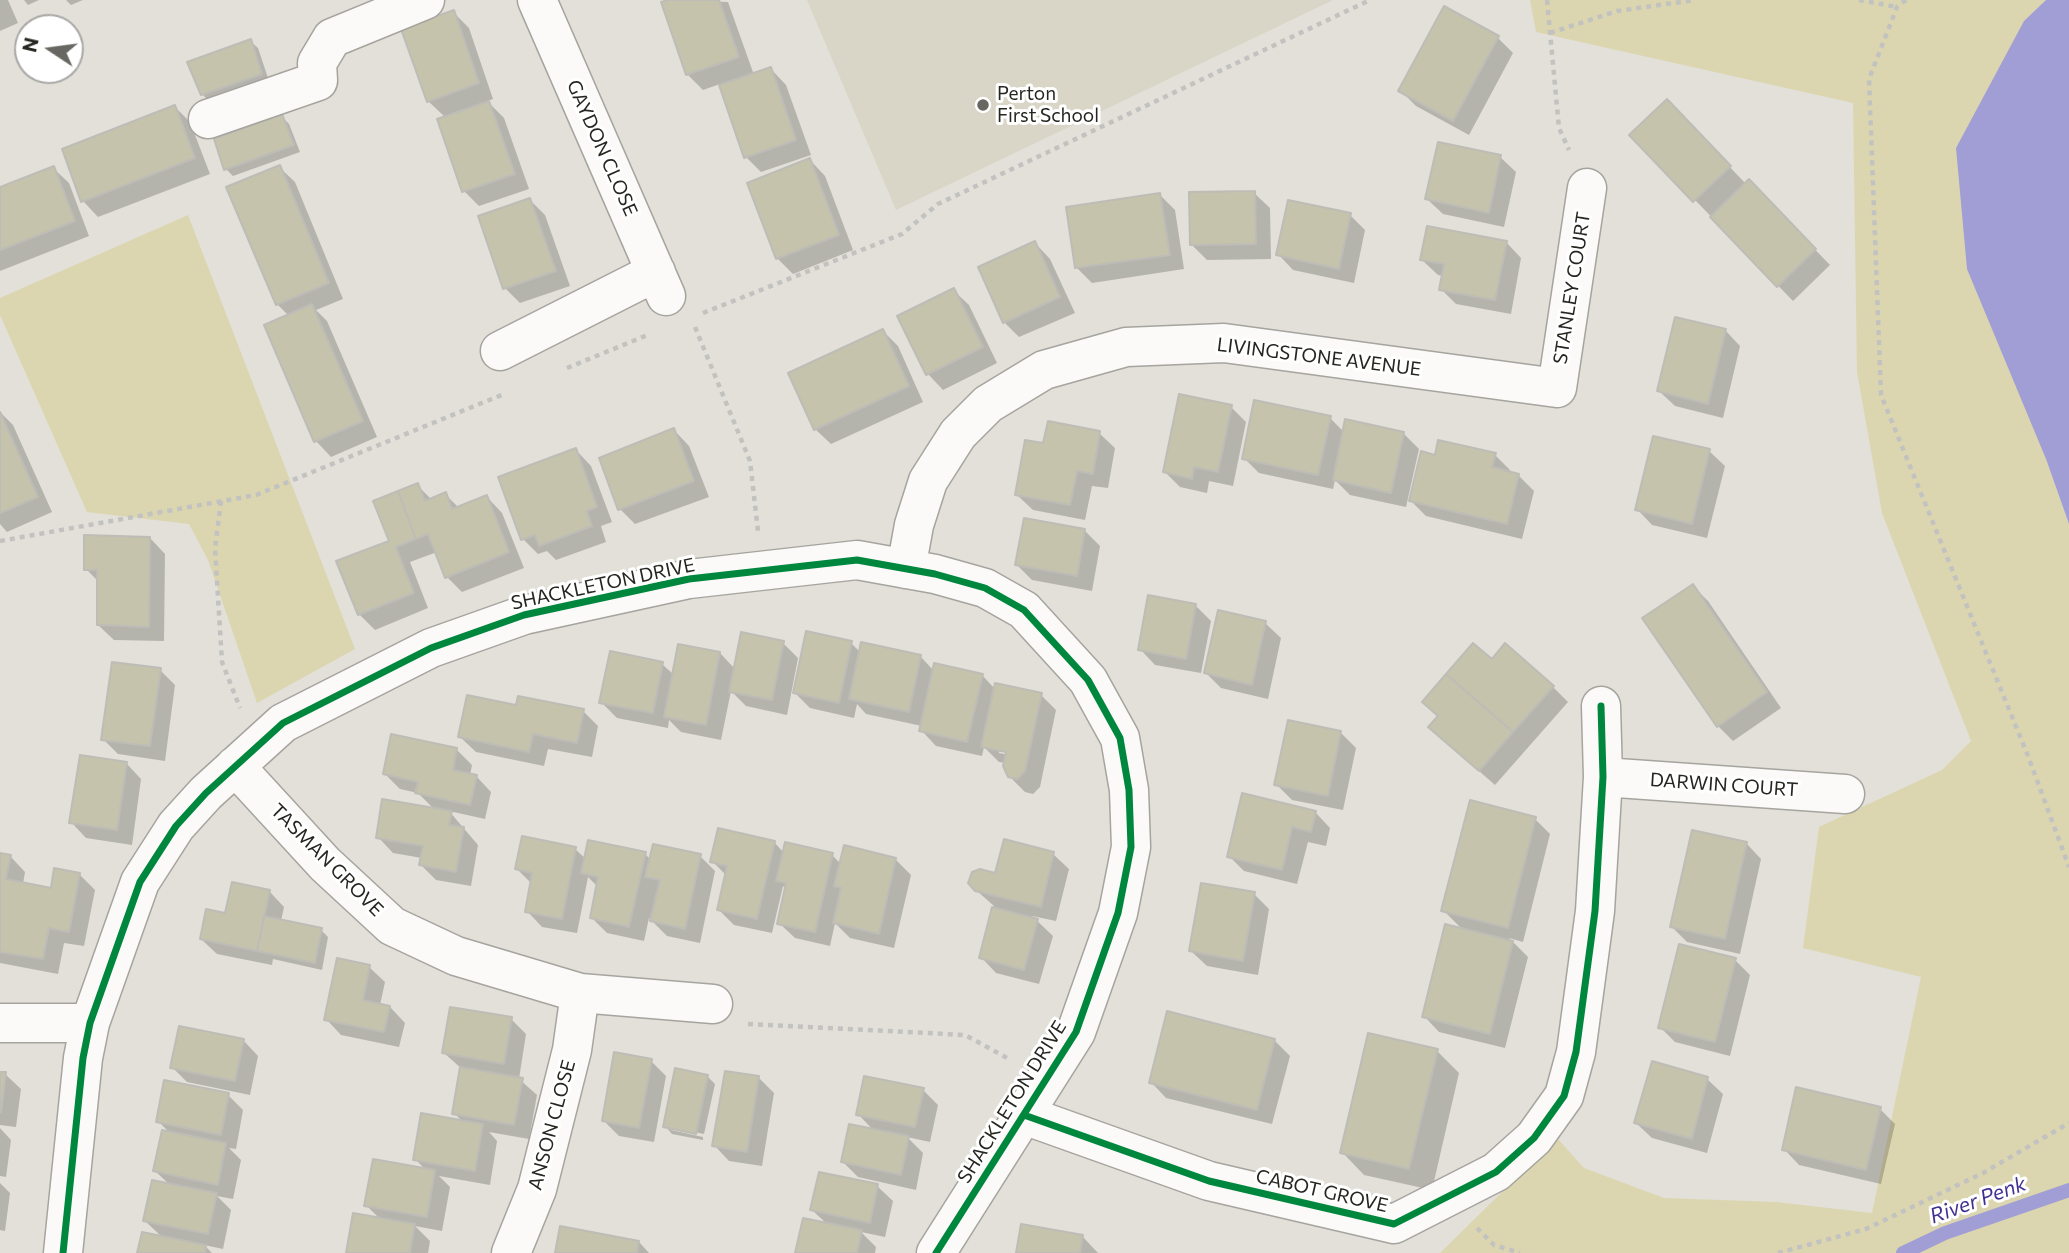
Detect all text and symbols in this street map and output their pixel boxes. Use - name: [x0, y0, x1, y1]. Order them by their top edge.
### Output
- north arrow: [14, 14, 84, 84]
- text: N: [17, 35, 43, 54]
- street label: GAYDON CLOSE: [562, 76, 642, 220]
- place label: Perton First School: [997, 83, 1099, 127]
- marker: Perton First School: [975, 97, 991, 113]
- street label: STANLEY COURT: [1549, 210, 1595, 366]
- street label: LIVINGSTONE AVENUE: [1216, 333, 1422, 381]
- street label: SHACKLETON DRIVE: [509, 553, 697, 615]
- street label: DARWIN COURT: [1649, 768, 1799, 802]
- street label: TASMAN GROVE: [266, 799, 388, 921]
- street label: SHACKLETON DRIVE: [953, 1017, 1071, 1187]
- street label: ANSON CLOSE: [524, 1058, 580, 1192]
- street label: CABOT GROVE: [1254, 1165, 1390, 1217]
- water label: River Penk: [1926, 1171, 2030, 1229]

